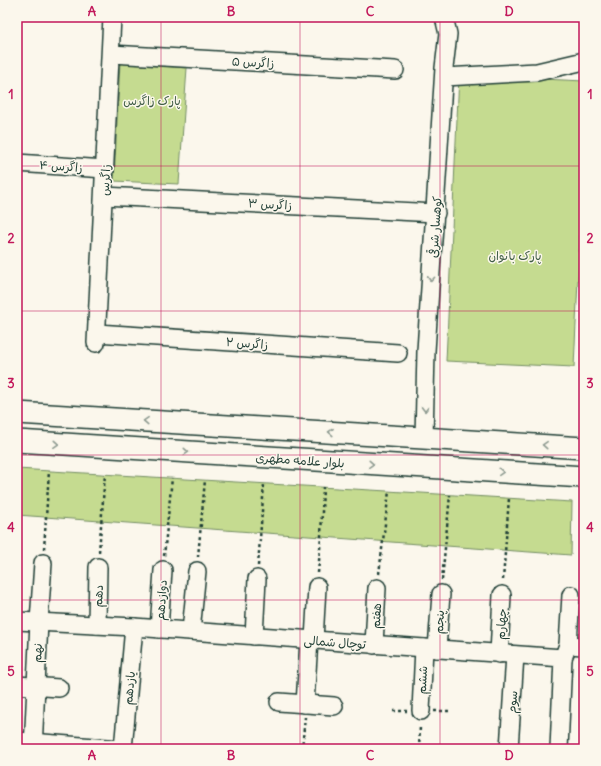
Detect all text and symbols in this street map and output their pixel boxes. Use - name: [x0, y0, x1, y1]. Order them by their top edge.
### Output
- text: A: [88, 3, 97, 20]
- text: B: [227, 3, 236, 20]
- text: C: [366, 3, 375, 20]
- text: D: [504, 3, 514, 20]
- street label: زاگرس ۵: [231, 53, 275, 71]
- text: 1: [8, 86, 14, 103]
- text: 1: [587, 86, 593, 103]
- park label: پارک زاگرس: [123, 93, 181, 109]
- street label: زاگرس ۴: [39, 157, 83, 175]
- street label: زاگرس: [97, 164, 113, 196]
- street label: زاگرس ۳: [248, 195, 292, 213]
- street label: کوهسار شرقی: [425, 195, 445, 259]
- text: 2: [7, 230, 15, 247]
- text: 2: [586, 230, 594, 247]
- park label: پارک بانوان: [488, 248, 542, 264]
- one-way arrow: [427, 276, 436, 282]
- street label: زاگرس ۲: [225, 334, 269, 352]
- text: 3: [7, 375, 15, 392]
- text: 3: [586, 375, 594, 392]
- one-way arrow: [421, 406, 429, 412]
- one-way arrow: [143, 417, 149, 426]
- one-way arrow: [328, 428, 334, 437]
- one-way arrow: [53, 439, 59, 448]
- one-way arrow: [542, 441, 548, 450]
- one-way arrow: [183, 448, 189, 457]
- street label: بلوار علامه مطهری: [255, 449, 345, 472]
- one-way arrow: [368, 460, 374, 469]
- one-way arrow: [498, 468, 504, 477]
- text: 4: [7, 519, 15, 536]
- text: 4: [586, 519, 594, 536]
- street label: دوازدهم: [152, 579, 172, 621]
- street label: دهم: [90, 584, 108, 608]
- street label: هفتم: [368, 602, 386, 629]
- street label: چهارم: [493, 608, 511, 640]
- street label: پنجم: [431, 609, 449, 635]
- street label: توچال شمالی: [303, 632, 367, 653]
- street label: نهم: [29, 643, 47, 663]
- text: 5: [7, 663, 15, 680]
- text: 5: [586, 663, 594, 680]
- street label: ششم: [414, 665, 432, 695]
- street label: یازدهم: [120, 670, 140, 706]
- street label: سوم: [504, 690, 522, 714]
- text: A: [88, 747, 97, 764]
- text: B: [227, 747, 236, 764]
- text: C: [366, 747, 375, 764]
- text: D: [504, 747, 514, 764]

